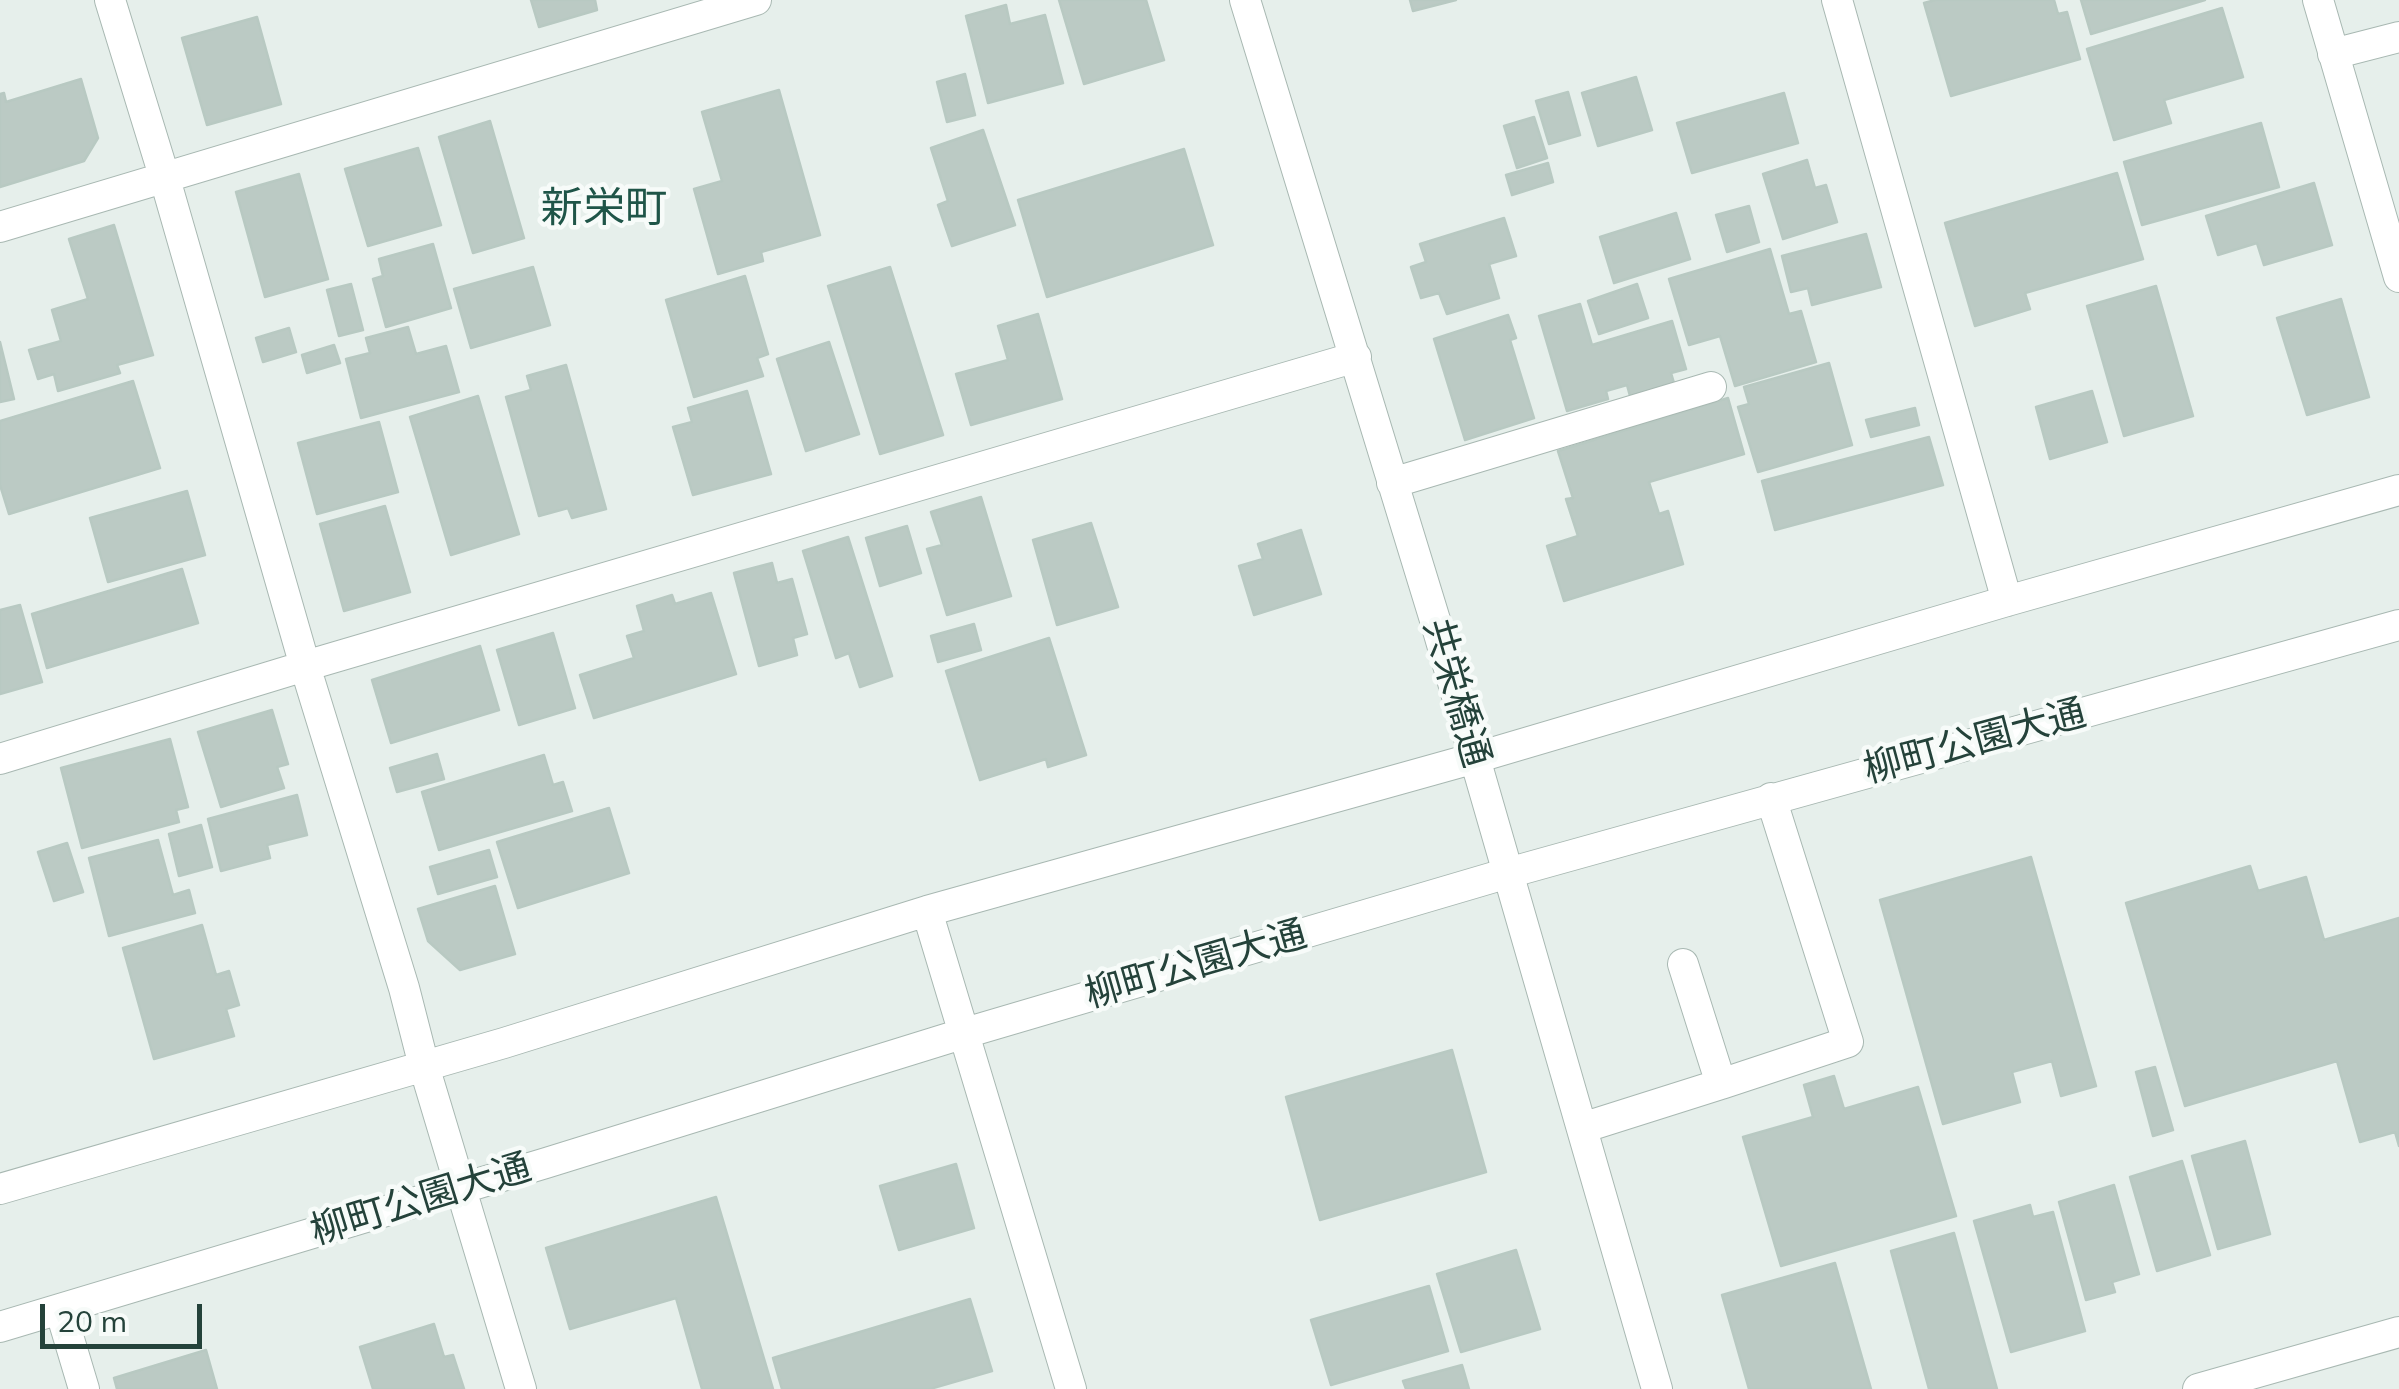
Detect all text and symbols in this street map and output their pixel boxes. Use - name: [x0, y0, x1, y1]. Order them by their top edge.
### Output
- district label: 新栄町: [541, 184, 667, 234]
- street label: 共栄橋通: [1413, 614, 1499, 772]
- street label: 柳町公園大通: [1859, 690, 2091, 794]
- street label: 柳町公園大通: [1080, 912, 1312, 1018]
- street label: 柳町公園大通: [305, 1145, 537, 1255]
- scale bar: [45, 1284, 208, 1346]
- text: 20 m: [57, 1302, 127, 1340]

